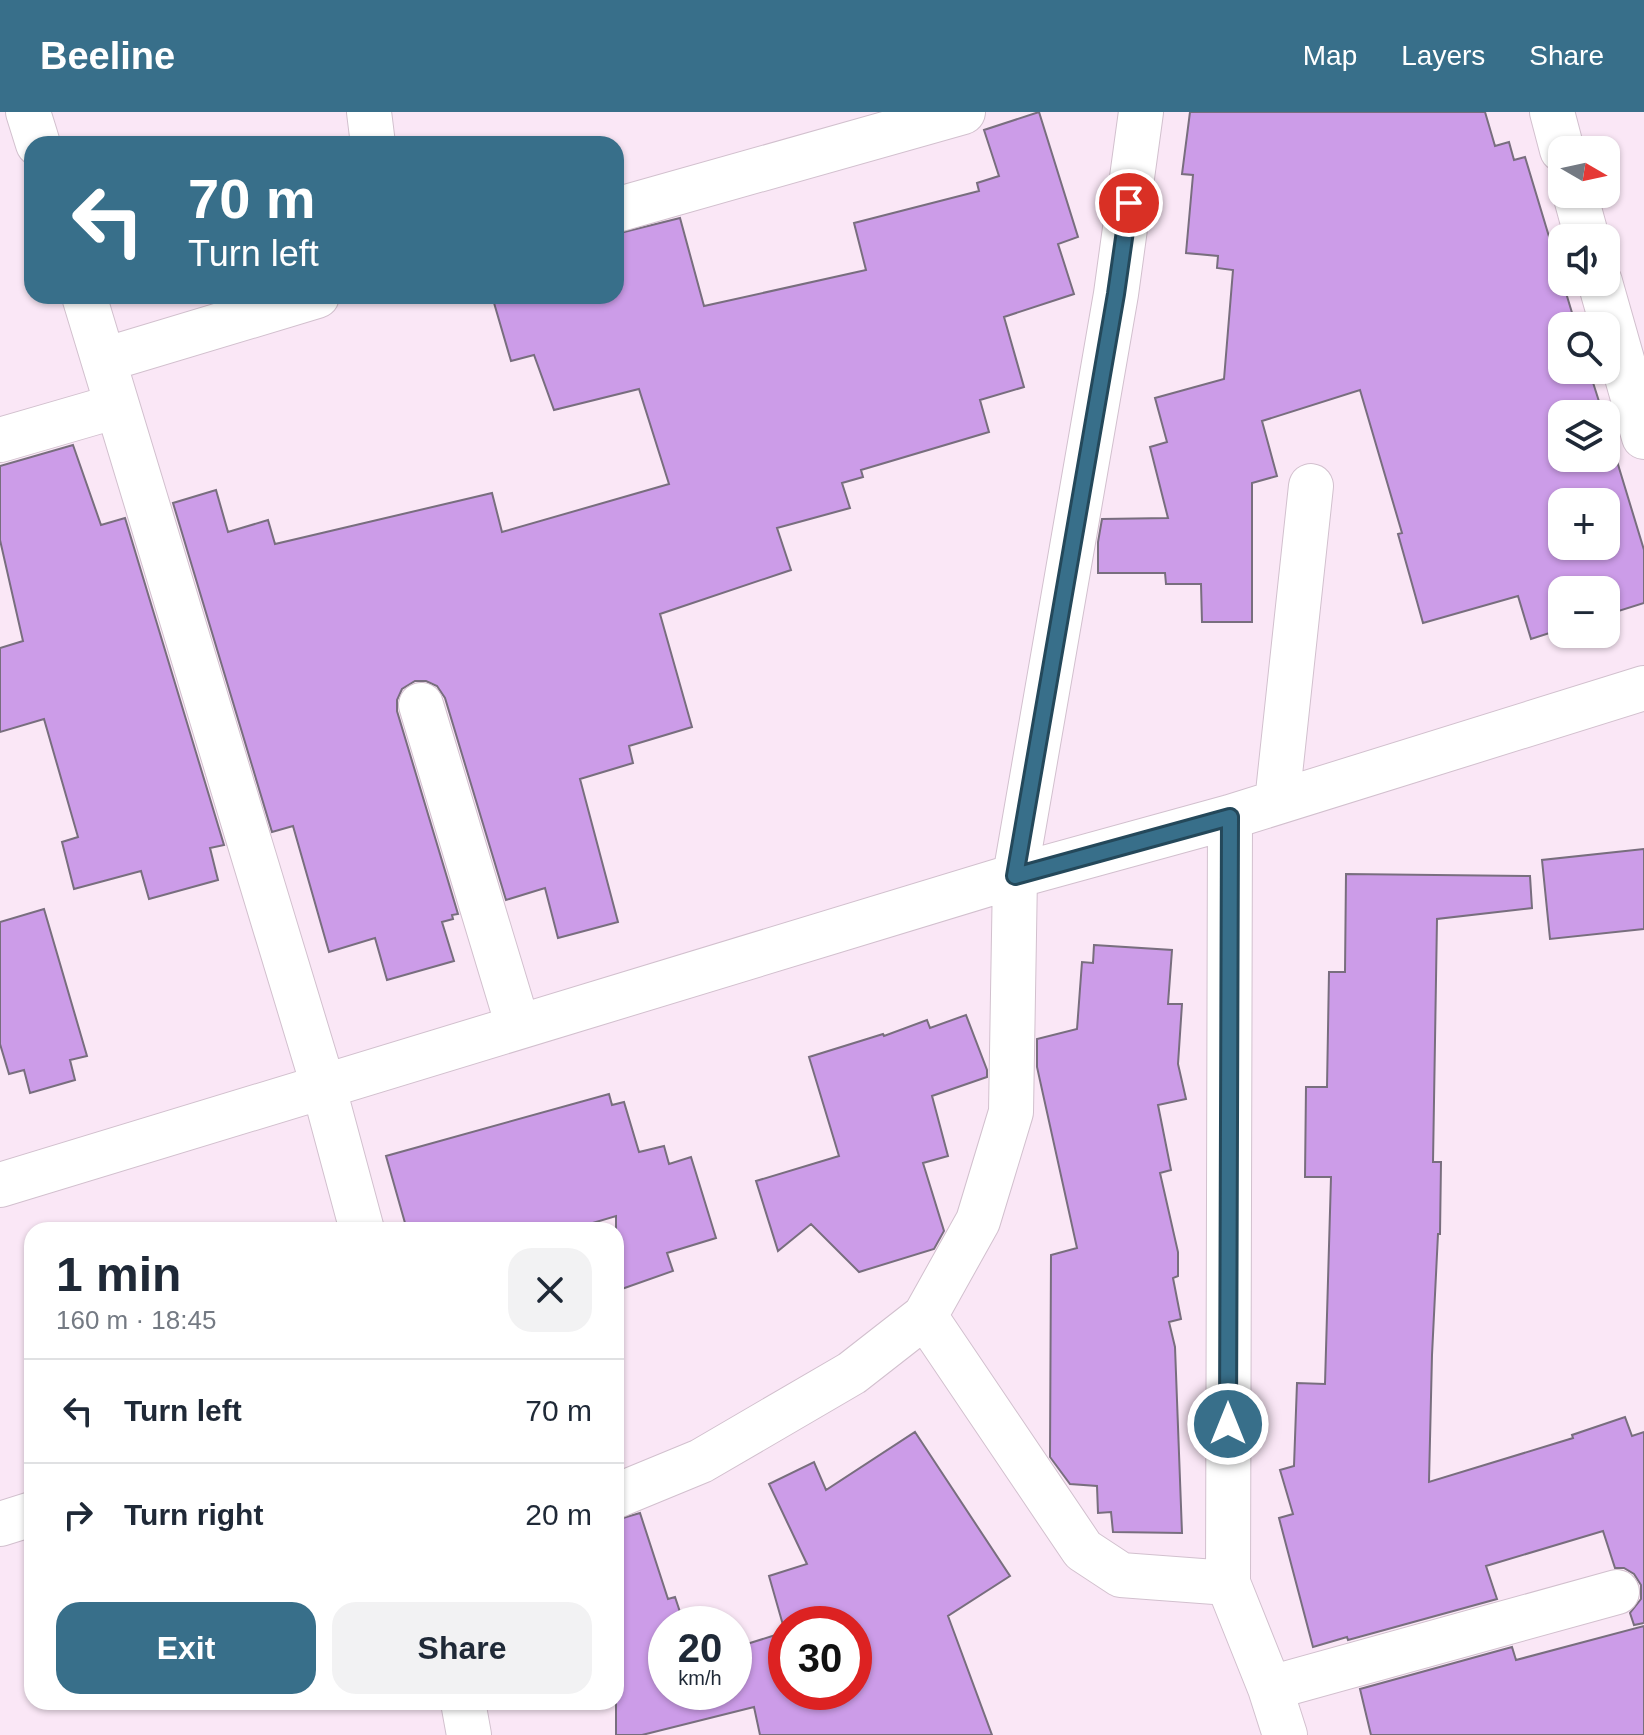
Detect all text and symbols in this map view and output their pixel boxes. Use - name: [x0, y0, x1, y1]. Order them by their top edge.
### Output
- text: Beeline: [40, 35, 175, 77]
- text: Map: [1303, 40, 1357, 71]
- text: Layers: [1401, 40, 1485, 71]
- text: Share: [1529, 40, 1604, 71]
- north arrow: [1548, 136, 1620, 208]
- map controls: [1548, 136, 1620, 648]
- text: 70 m: [188, 167, 316, 230]
- icon: left: [56, 168, 160, 272]
- pin: [1095, 169, 1163, 237]
- icon: arrive: [1107, 181, 1151, 225]
- button: sound: [1548, 224, 1620, 296]
- text: Turn left: [188, 233, 319, 274]
- button: search: [1548, 312, 1620, 384]
- button: layers: [1548, 400, 1620, 472]
- button: +: [1548, 488, 1620, 560]
- button: −: [1548, 576, 1620, 648]
- text: 1 min: [56, 1248, 181, 1301]
- button: close: [508, 1248, 592, 1332]
- text: 160 m · 18:45: [56, 1305, 216, 1335]
- position arrow: [1186, 1382, 1270, 1466]
- icon: left: [56, 1389, 100, 1433]
- text: Turn left: [124, 1394, 242, 1427]
- text: 70 m: [525, 1394, 592, 1427]
- icon: right: [56, 1493, 100, 1537]
- text: Turn right: [124, 1498, 263, 1531]
- text: 20 m: [525, 1498, 592, 1531]
- button: Exit: [56, 1602, 316, 1694]
- button: Share: [332, 1602, 592, 1694]
- speed limit sign: 30: [768, 1606, 872, 1710]
- text: 20: [678, 1626, 722, 1670]
- text: km/h: [678, 1667, 722, 1689]

